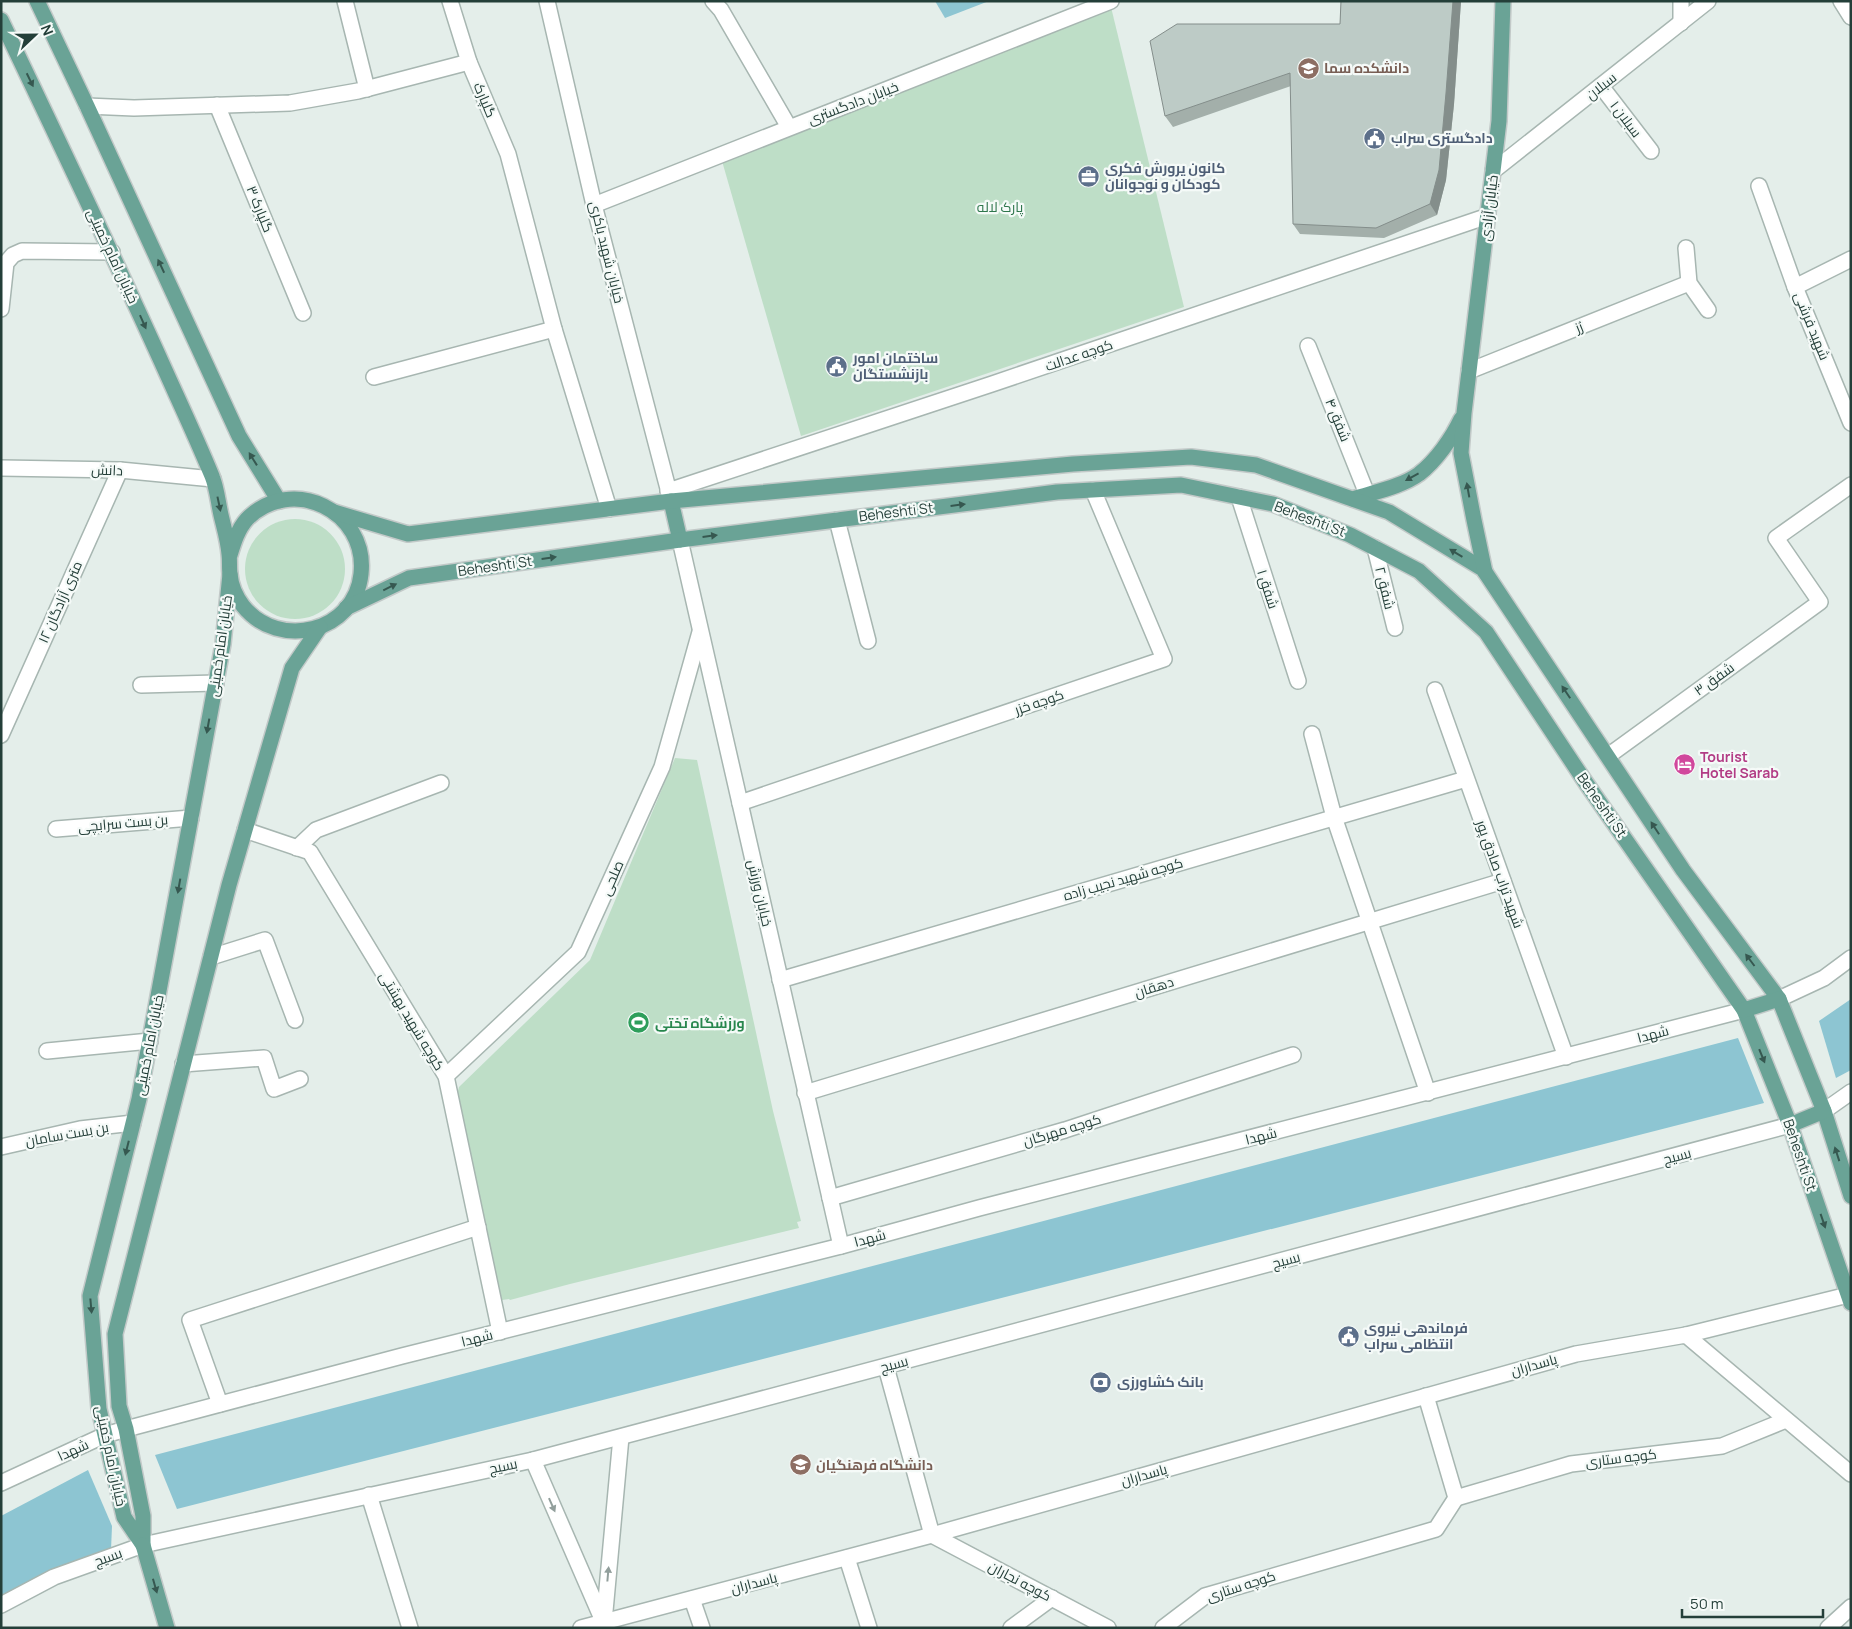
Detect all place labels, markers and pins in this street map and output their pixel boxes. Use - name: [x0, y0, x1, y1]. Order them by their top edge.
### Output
- school or university icon: دانشکده سما: [1296, 56, 1320, 80]
- place label: دانشکده سما: [1324, 58, 1409, 77]
- public building icon: دادگستری سراب: [1363, 126, 1387, 150]
- place label: دادگستری سراب: [1391, 128, 1493, 147]
- place label: کانون پرورش فکری کودکان و نوجوانان: [1105, 158, 1225, 193]
- office icon: کانون پرورش فکری کودکان و نوجوانان: [1077, 164, 1101, 188]
- place label: ساختمان امور بازنشستگان: [852, 348, 938, 383]
- public building icon: ساختمان امور بازنشستگان: [825, 354, 849, 378]
- place label: Tourist Hotel Sarab: [1700, 747, 1779, 782]
- hotel icon: Tourist Hotel Sarab: [1672, 753, 1696, 777]
- sports icon: ورزشگاه تختی: [627, 1011, 651, 1035]
- place label: ورزشگاه تختی: [655, 1013, 745, 1032]
- place label: فرماندهی نیروی انتظامی سراب: [1364, 1318, 1468, 1353]
- public building icon: فرماندهی نیروی انتظامی سراب: [1336, 1324, 1360, 1348]
- bank icon: بانک کشاورزی: [1089, 1370, 1113, 1394]
- place label: بانک کشاورزی: [1117, 1372, 1204, 1391]
- school or university icon: دانشگاه فرهنگیان: [788, 1453, 812, 1477]
- place label: دانشگاه فرهنگیان: [816, 1455, 933, 1474]

